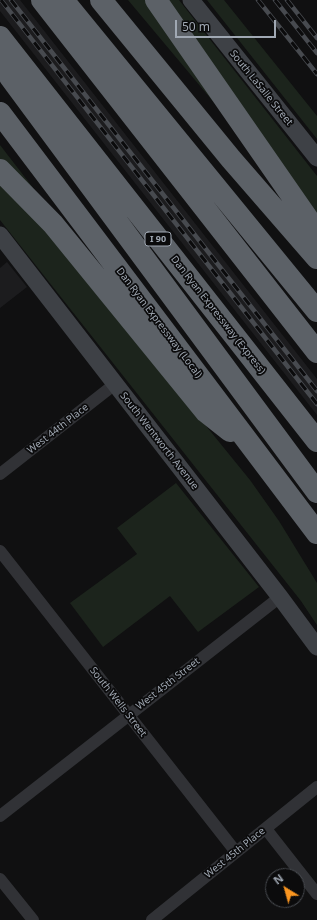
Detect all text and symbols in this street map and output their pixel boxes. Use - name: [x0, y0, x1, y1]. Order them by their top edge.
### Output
- scale bar: [177, 12, 278, 38]
- text: 50 m: [182, 18, 210, 35]
- street label: South LaSalle Street: [227, 48, 295, 128]
- road number: I 90: [145, 232, 171, 246]
- street label: Dan Ryan Expressway (Express): [168, 253, 268, 377]
- street label: Dan Ryan Expressway (Local): [114, 265, 204, 381]
- street label: South Wentworth Avenue: [117, 390, 201, 492]
- street label: West 44th Place: [25, 401, 91, 457]
- street label: West 45th Street: [134, 655, 202, 713]
- street label: South Wells Street: [87, 665, 149, 739]
- street label: West 45th Place: [202, 825, 268, 881]
- north arrow: [265, 868, 305, 908]
- text: N: [270, 870, 286, 888]

